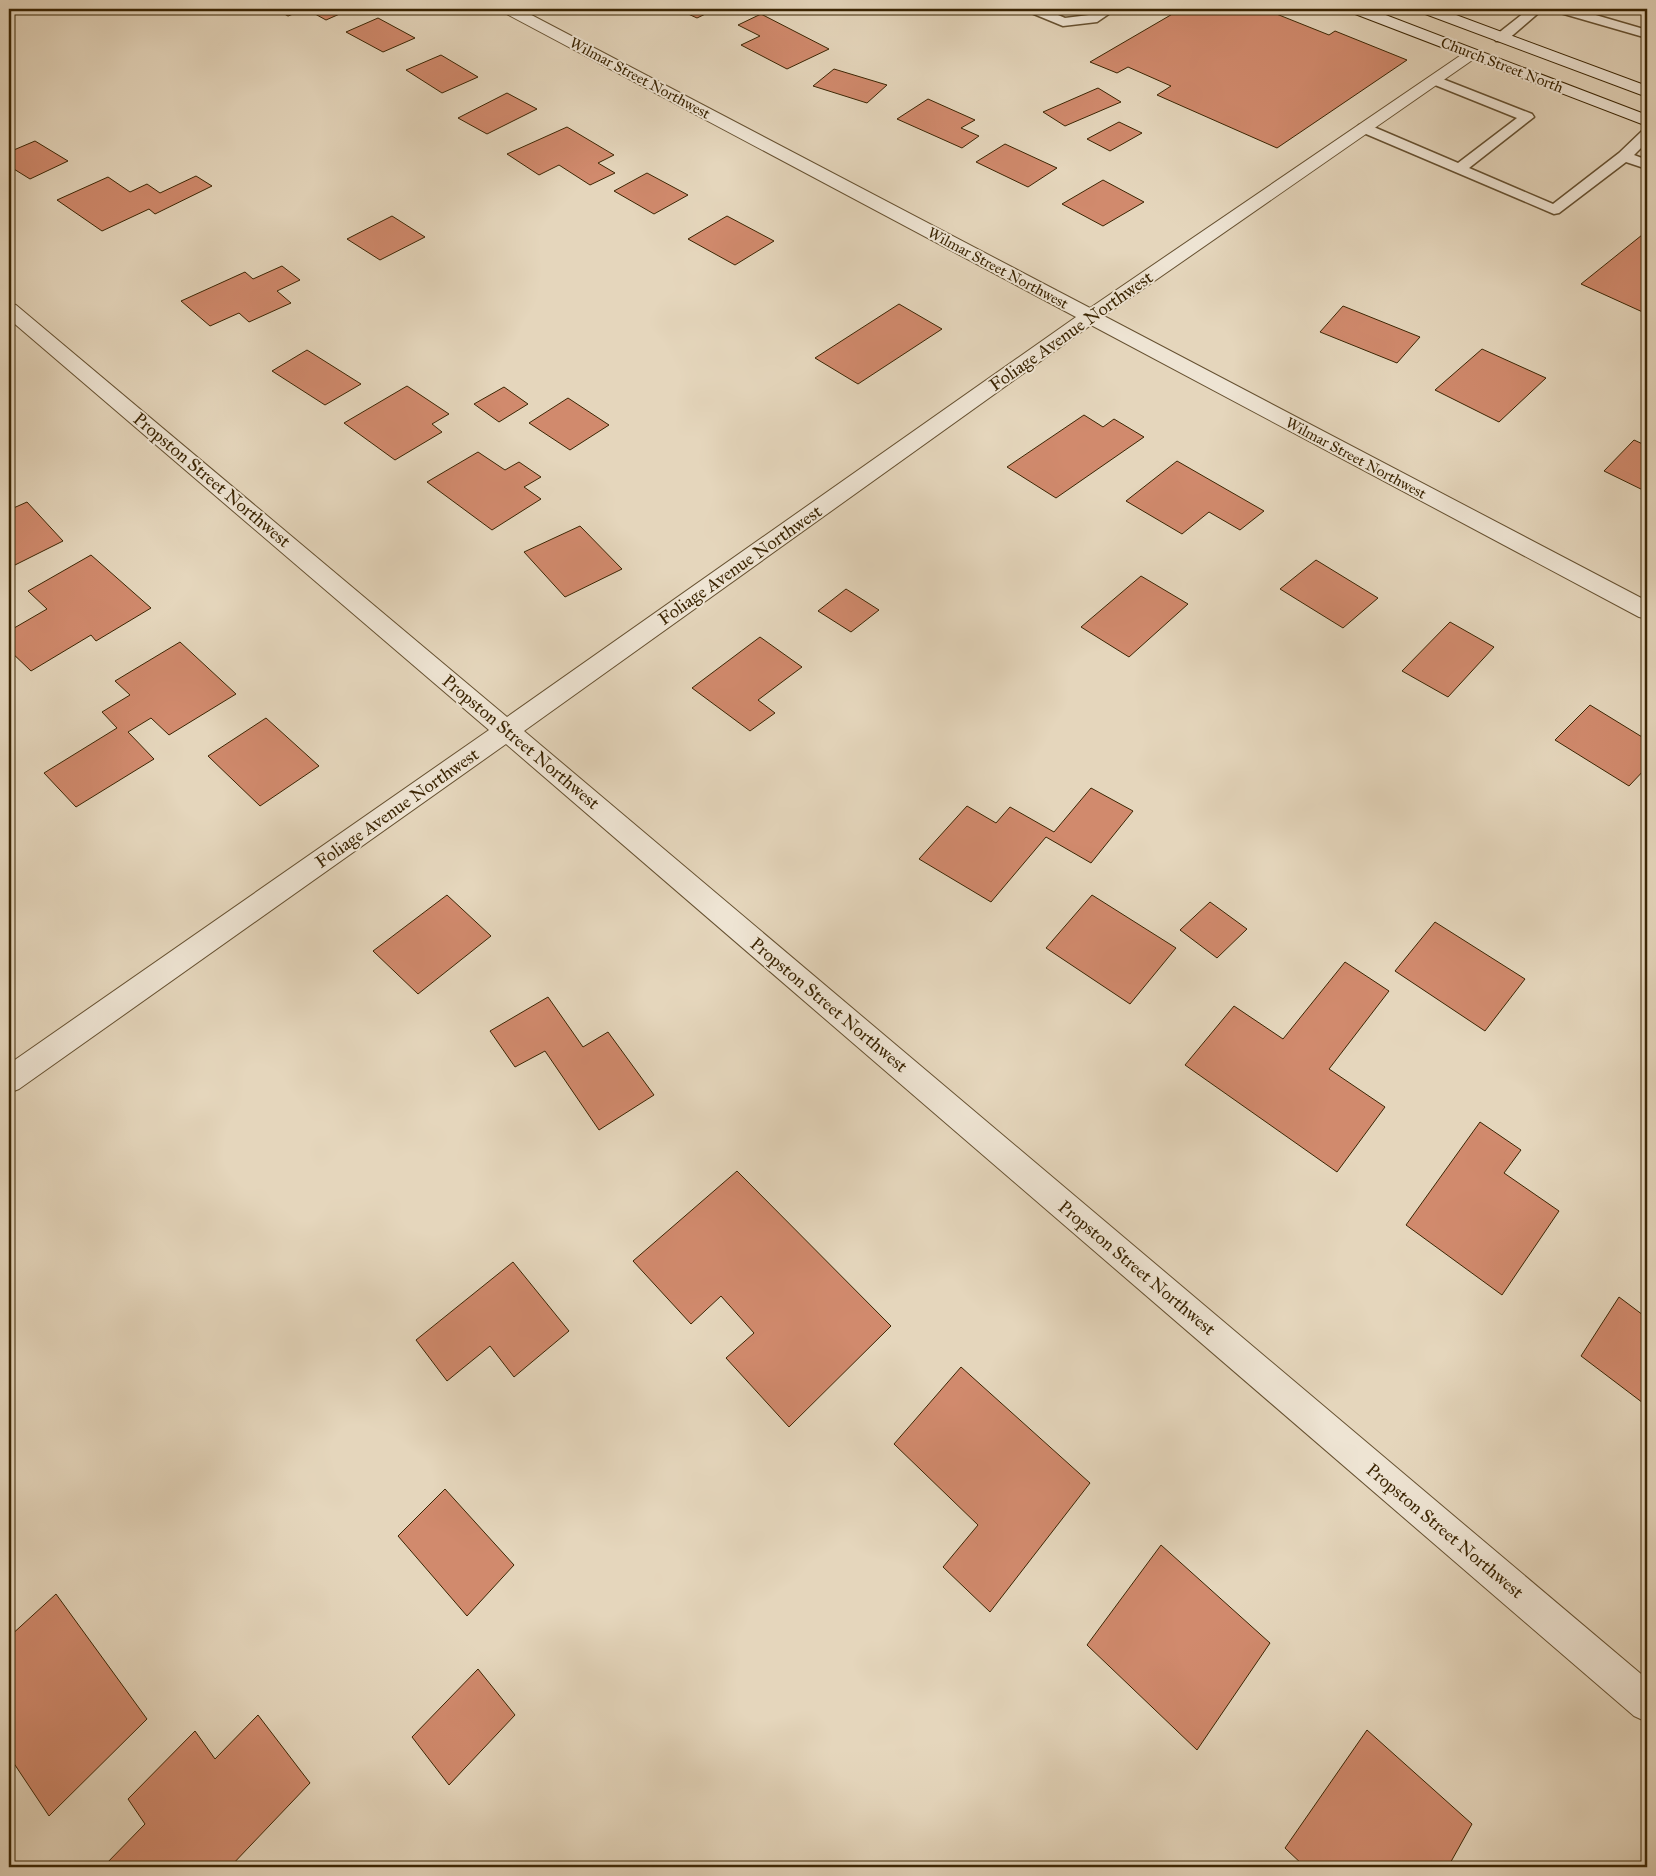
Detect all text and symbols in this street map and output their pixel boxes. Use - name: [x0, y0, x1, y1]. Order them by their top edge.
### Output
- street label: Wilmar Street Northwest: [567, 33, 714, 123]
- street label: Church Street North: [1438, 33, 1566, 97]
- street label: Wilmar Street Northwest: [925, 223, 1072, 313]
- street label: Foliage Avenue Northwest: [985, 266, 1158, 397]
- street label: Propston Street Northwest: [129, 408, 296, 553]
- street label: Wilmar Street Northwest: [1283, 413, 1430, 503]
- street label: Foliage Avenue Northwest: [654, 500, 827, 631]
- street label: Propston Street Northwest: [438, 670, 605, 815]
- street label: Foliage Avenue Northwest: [311, 743, 484, 874]
- street label: Propston Street Northwest: [746, 933, 913, 1078]
- street label: Propston Street Northwest: [1054, 1196, 1221, 1341]
- street label: Propston Street Northwest: [1362, 1459, 1529, 1604]

